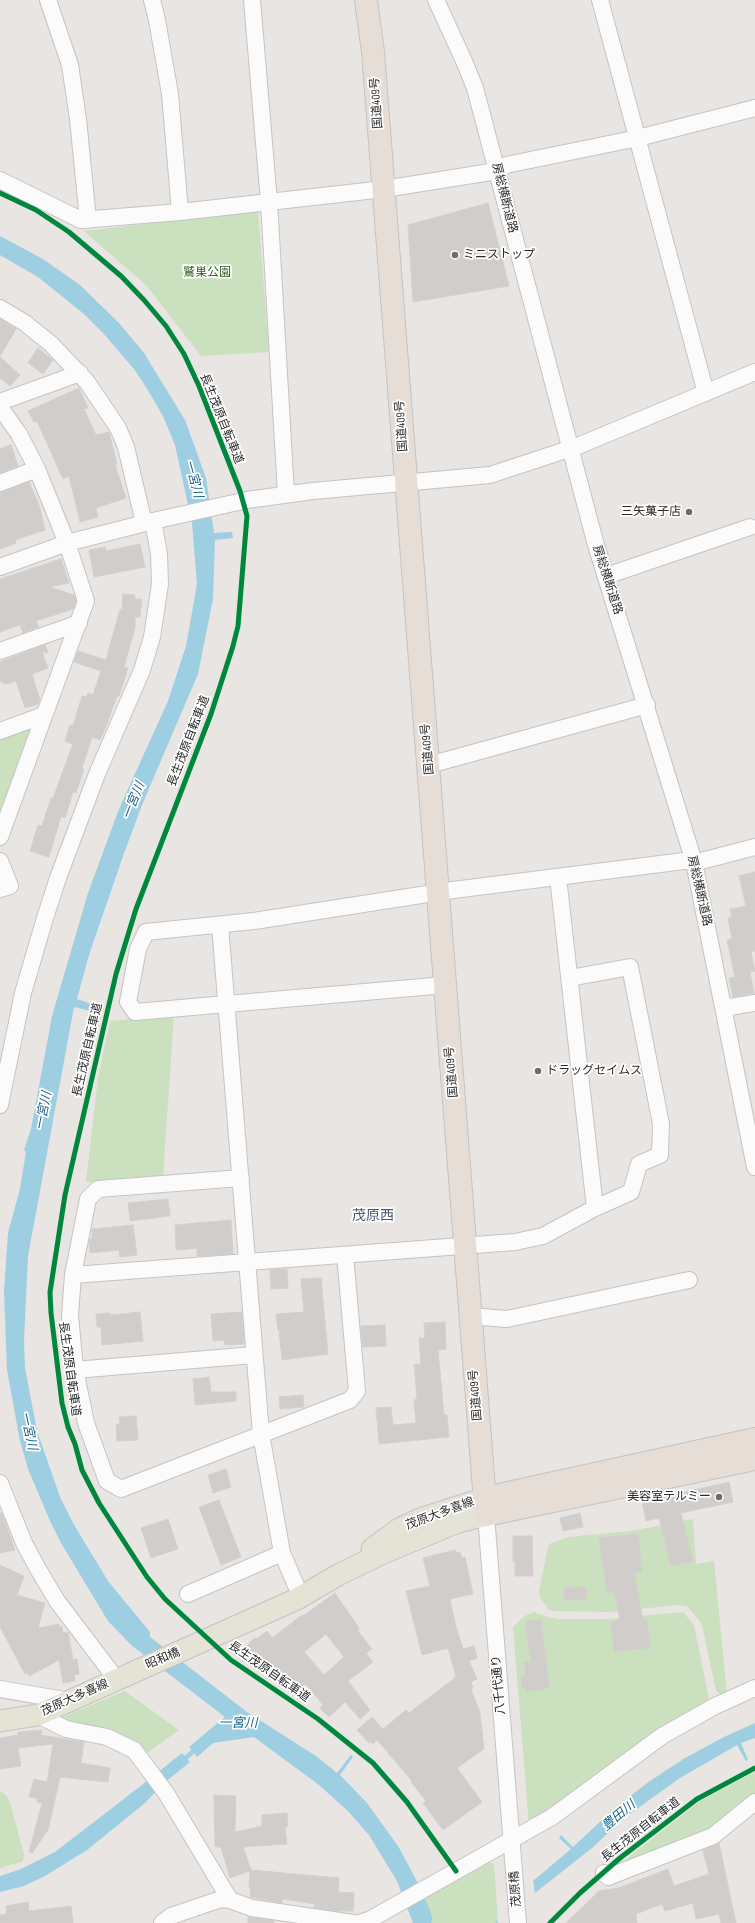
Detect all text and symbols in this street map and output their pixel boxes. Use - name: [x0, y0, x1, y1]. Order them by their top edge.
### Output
- street label: 国道409号: [368, 77, 386, 129]
- street label: 房総横断道路: [488, 161, 520, 235]
- place label: ミニストップ: [463, 248, 535, 262]
- marker: ミニストップ: [450, 250, 460, 260]
- park label: 鷲巣公園: [183, 266, 231, 280]
- street label: 長生茂原自転車道: [196, 372, 246, 466]
- street label: 国道409号: [393, 400, 411, 452]
- water label: 一宮川: [180, 458, 206, 500]
- place label: 三矢菓子店: [621, 505, 681, 519]
- marker: 三矢菓子店: [684, 507, 694, 517]
- street label: 房総横断道路: [589, 544, 625, 616]
- street label: 長生茂原自転車道: [165, 694, 213, 788]
- street label: 国道409号: [419, 723, 437, 775]
- water label: 一宮川: [119, 780, 149, 822]
- street label: 房総横断道路: [684, 854, 714, 928]
- street label: 長生茂原自転車道: [70, 1002, 106, 1098]
- street label: 国道409号: [443, 1046, 461, 1098]
- place label: ドラッグセイムス: [546, 1064, 642, 1078]
- marker: ドラッグセイムス: [533, 1066, 543, 1076]
- water label: 一宮川: [33, 1090, 55, 1132]
- district label: 茂原西: [352, 1208, 394, 1224]
- street label: 長生茂原自転車道: [55, 1320, 83, 1418]
- street label: 国道409号: [467, 1369, 485, 1421]
- water label: 一宮川: [16, 1410, 40, 1452]
- place label: 美容室テルミー: [627, 1490, 711, 1504]
- marker: 美容室テルミー: [714, 1492, 724, 1502]
- street label: 茂原大多喜線: [404, 1495, 476, 1533]
- street label: 長生茂原自転車道: [226, 1639, 312, 1705]
- street label: 昭和橋: [144, 1645, 182, 1673]
- street label: 八千代通り: [489, 1654, 509, 1716]
- street label: 茂原大多喜線: [39, 1677, 111, 1719]
- water label: 一宮川: [219, 1716, 257, 1732]
- street label: 長生茂原自転車道: [599, 1795, 683, 1865]
- water label: 豊田川: [599, 1797, 639, 1835]
- street label: 茂原橋: [508, 1871, 524, 1907]

